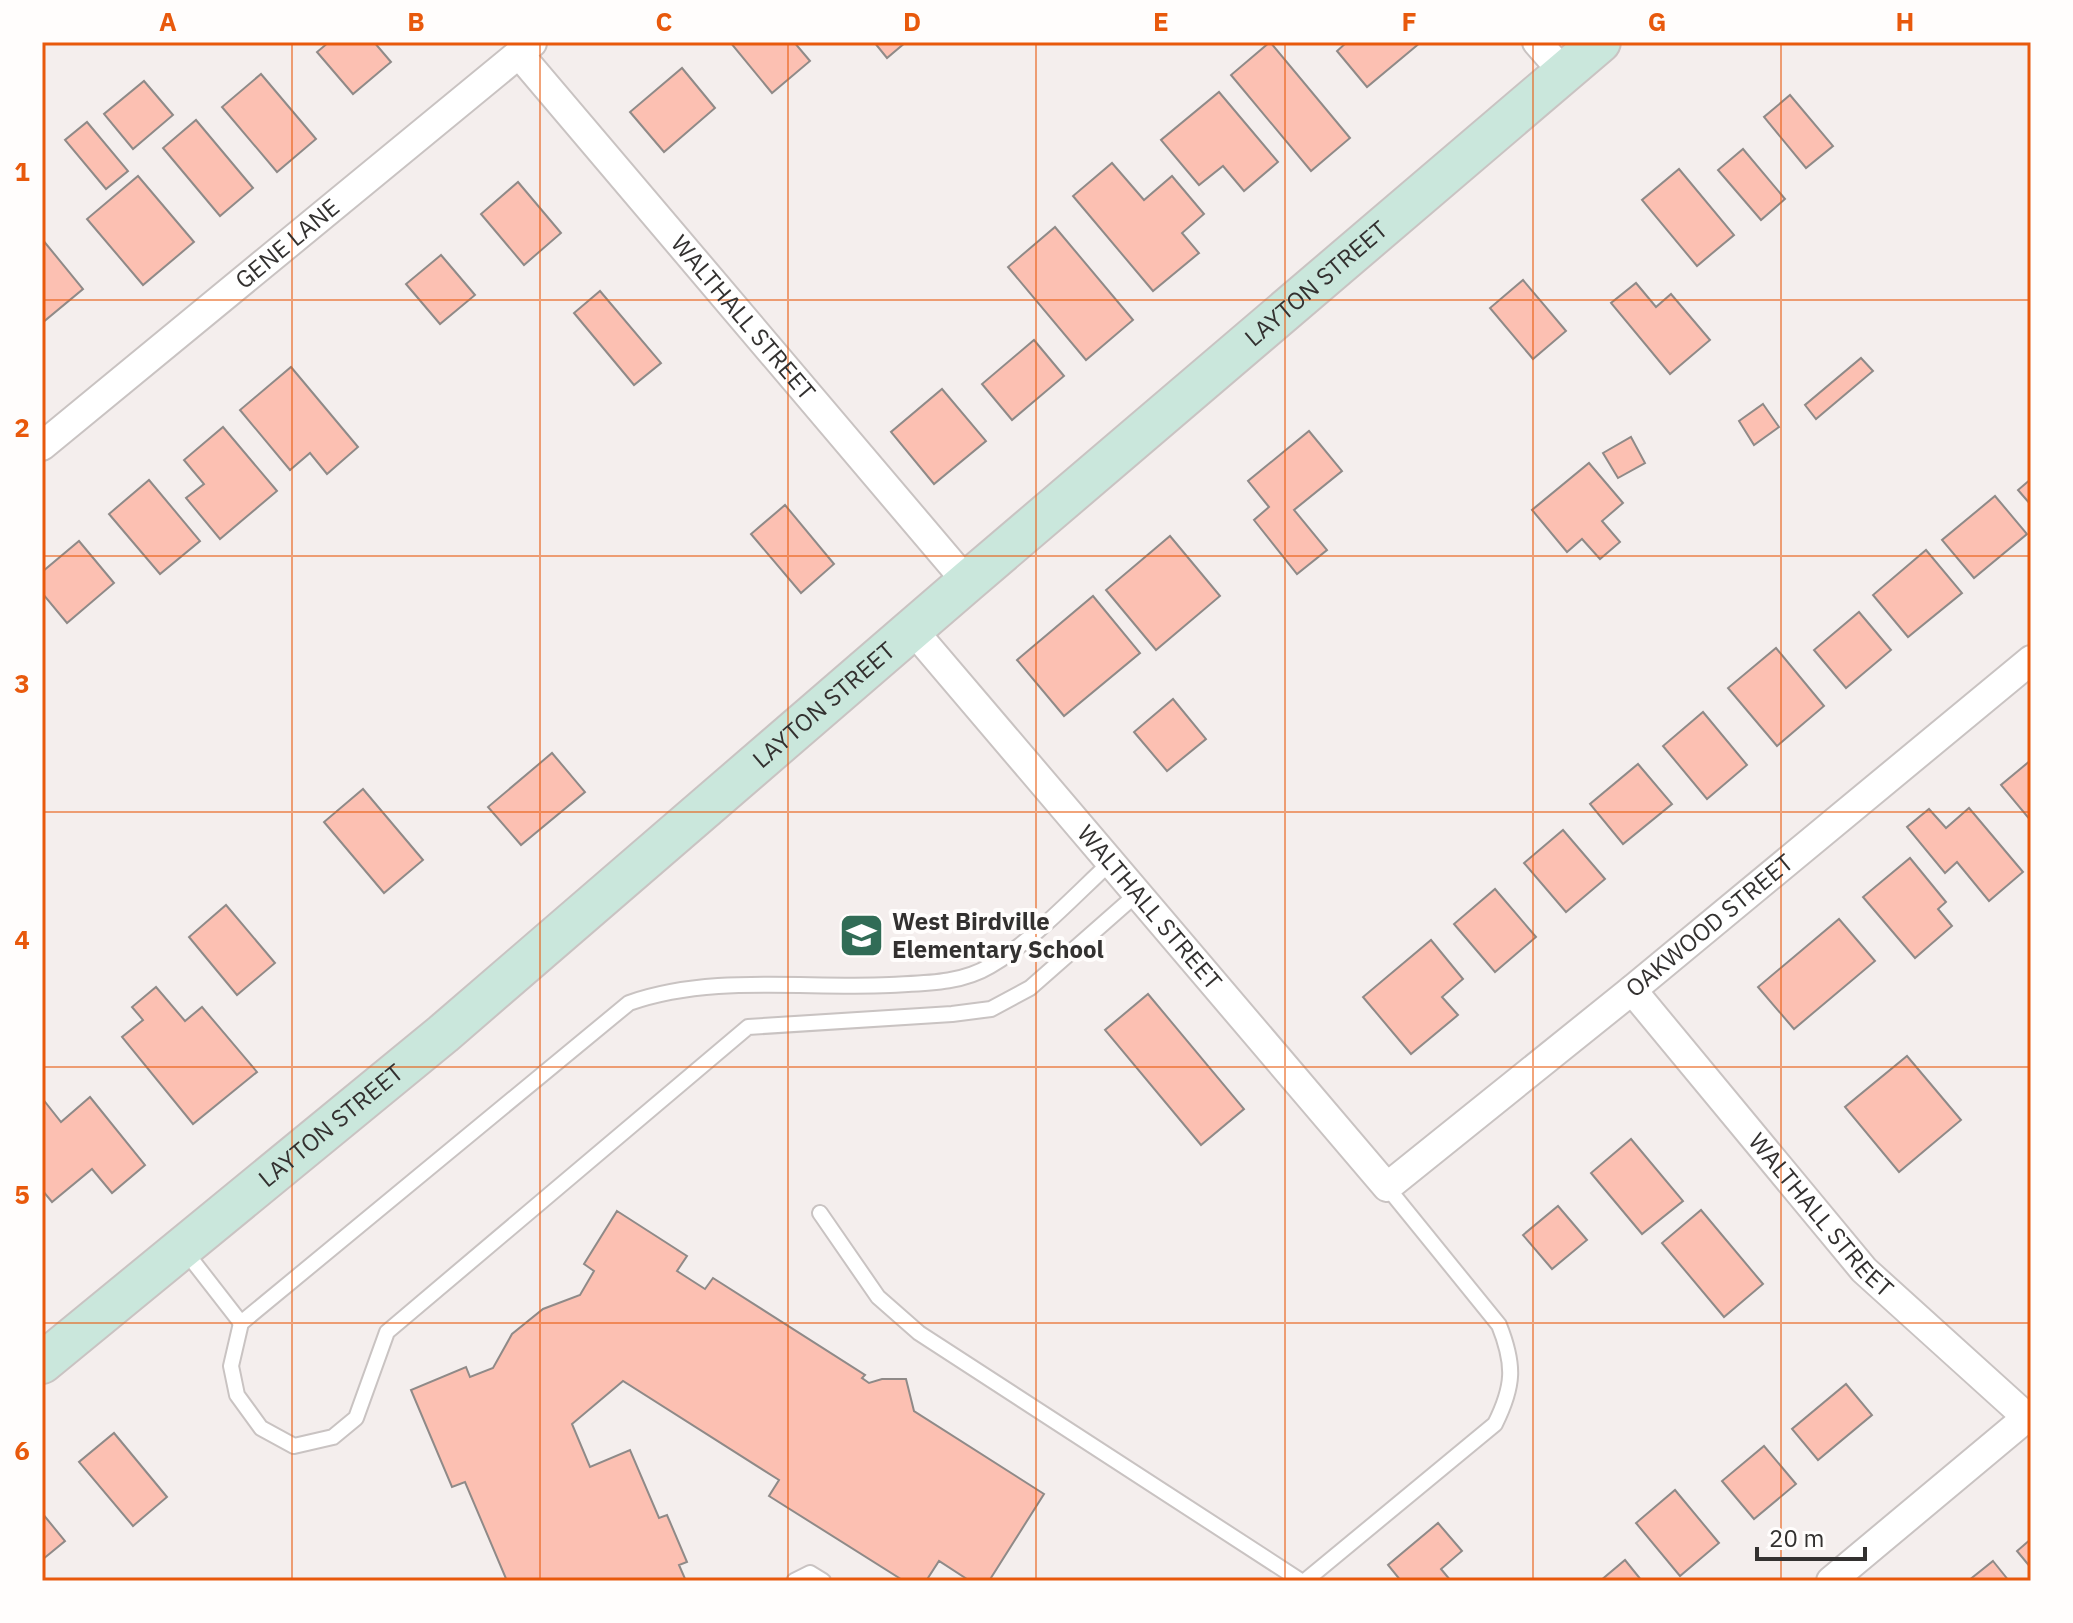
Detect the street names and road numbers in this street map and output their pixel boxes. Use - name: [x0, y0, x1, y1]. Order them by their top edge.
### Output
- street label: GENE LANE: [228, 191, 346, 296]
- street label: LAYTON STREET: [1238, 213, 1394, 353]
- street label: WALTHALL STREET: [664, 228, 823, 407]
- street label: LAYTON STREET: [746, 634, 902, 775]
- street label: WALTHALL STREET: [1071, 818, 1230, 997]
- street label: OAKWOOD STREET: [1618, 846, 1800, 1004]
- street label: LAYTON STREET: [251, 1056, 410, 1194]
- street label: WALTHALL STREET: [1742, 1126, 1901, 1304]

